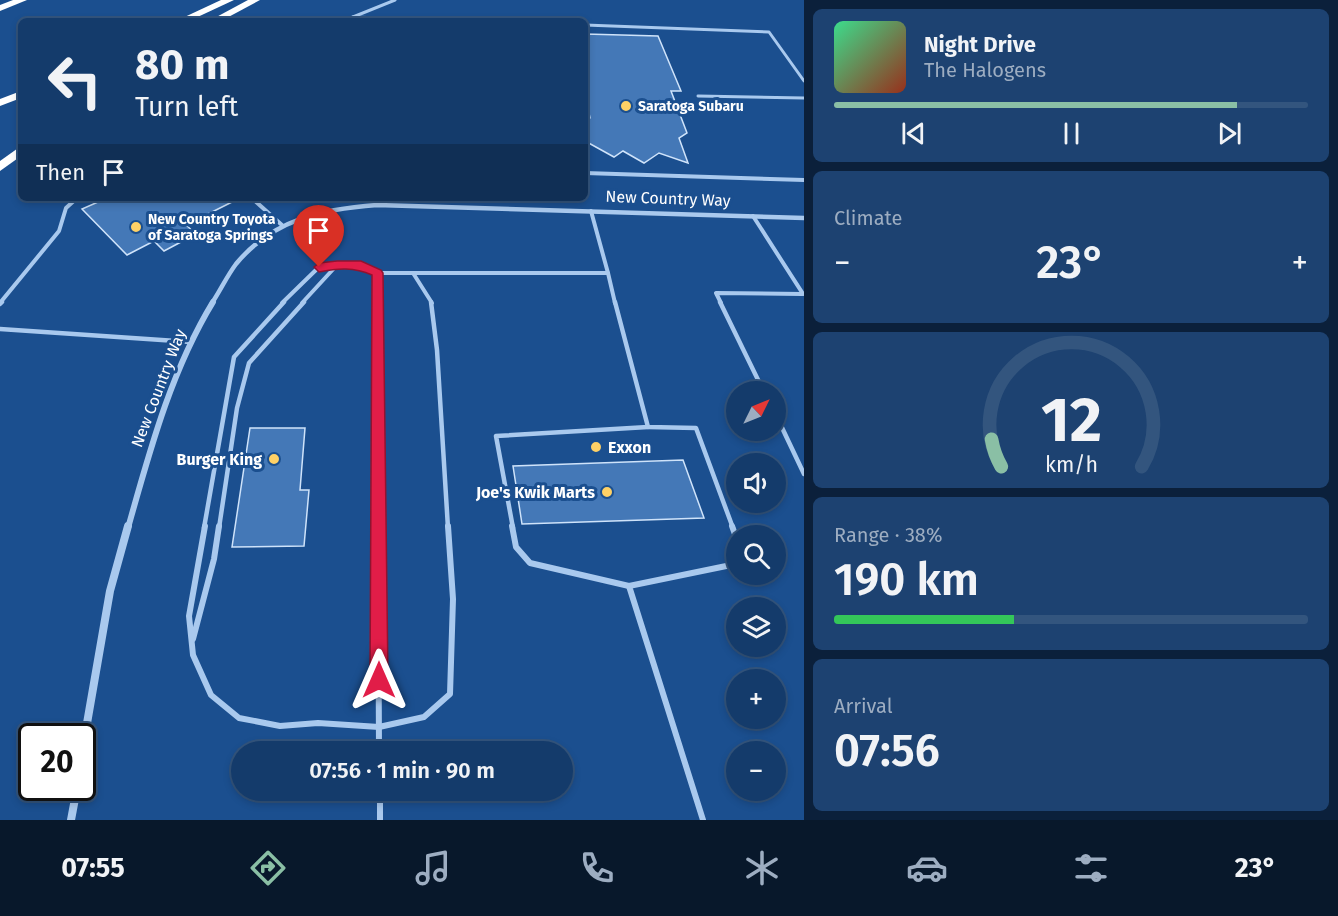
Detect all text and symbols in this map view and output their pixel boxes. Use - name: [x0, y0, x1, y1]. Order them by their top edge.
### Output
- text: Night Drive: [924, 31, 1036, 58]
- text: 80 m: [135, 40, 229, 90]
- icon: left: [36, 42, 114, 120]
- text: The Halogens: [924, 58, 1046, 82]
- text: Turn left: [135, 91, 238, 123]
- place label: Saratoga Subaru: [638, 98, 744, 115]
- marker: Saratoga Subaru: [619, 99, 633, 113]
- icon: previous: [897, 117, 930, 150]
- icon: pause: [1055, 117, 1088, 150]
- icon: next: [1213, 117, 1246, 150]
- icon: arrive: [97, 156, 130, 189]
- text: Then: [36, 159, 85, 186]
- street label: New Country Way: [605, 187, 731, 210]
- pin: [293, 205, 344, 267]
- text: Climate: [834, 206, 902, 230]
- place label: New Country Toyota of Saratoga Springs: [148, 211, 276, 244]
- icon: arrive: [302, 214, 335, 247]
- marker: New Country Toyota of Saratoga Springs: [129, 220, 143, 234]
- text: 23°: [1036, 236, 1106, 290]
- text: −: [834, 243, 851, 283]
- text: +: [1292, 243, 1308, 283]
- street label: New Country Way: [127, 326, 190, 450]
- north arrow: [726, 381, 786, 441]
- map controls: [726, 381, 786, 801]
- text: 12: [1040, 383, 1102, 458]
- place label: Exxon: [608, 438, 651, 457]
- marker: Exxon: [589, 440, 603, 454]
- place label: Burger King: [177, 450, 262, 469]
- marker: Burger King: [267, 452, 281, 466]
- text: km/h: [1044, 452, 1098, 478]
- button: sound: [726, 453, 786, 513]
- place label: Joe's Kwik Marts: [475, 483, 595, 502]
- marker: Joe's Kwik Marts: [600, 485, 614, 499]
- text: Range · 38%: [834, 523, 942, 547]
- button: search: [726, 525, 786, 585]
- text: 190 km: [834, 553, 979, 607]
- button: layers: [726, 597, 786, 657]
- position arrow: [347, 648, 411, 712]
- button: +: [726, 669, 786, 729]
- text: Arrival: [834, 694, 893, 718]
- speed limit sign: 20: [18, 723, 96, 801]
- text: 07:56: [834, 724, 940, 778]
- button: −: [726, 741, 786, 801]
- text: 07:56 · 1 min · 90 m: [309, 757, 495, 784]
- icon: directions: [247, 847, 289, 889]
- icon: music: [412, 847, 454, 889]
- icon: phone: [576, 847, 618, 889]
- icon: climate: [741, 847, 783, 889]
- icon: car: [906, 847, 948, 889]
- icon: filters: [1070, 847, 1112, 889]
- text: 07:55: [61, 852, 125, 884]
- text: 23°: [1235, 852, 1277, 884]

